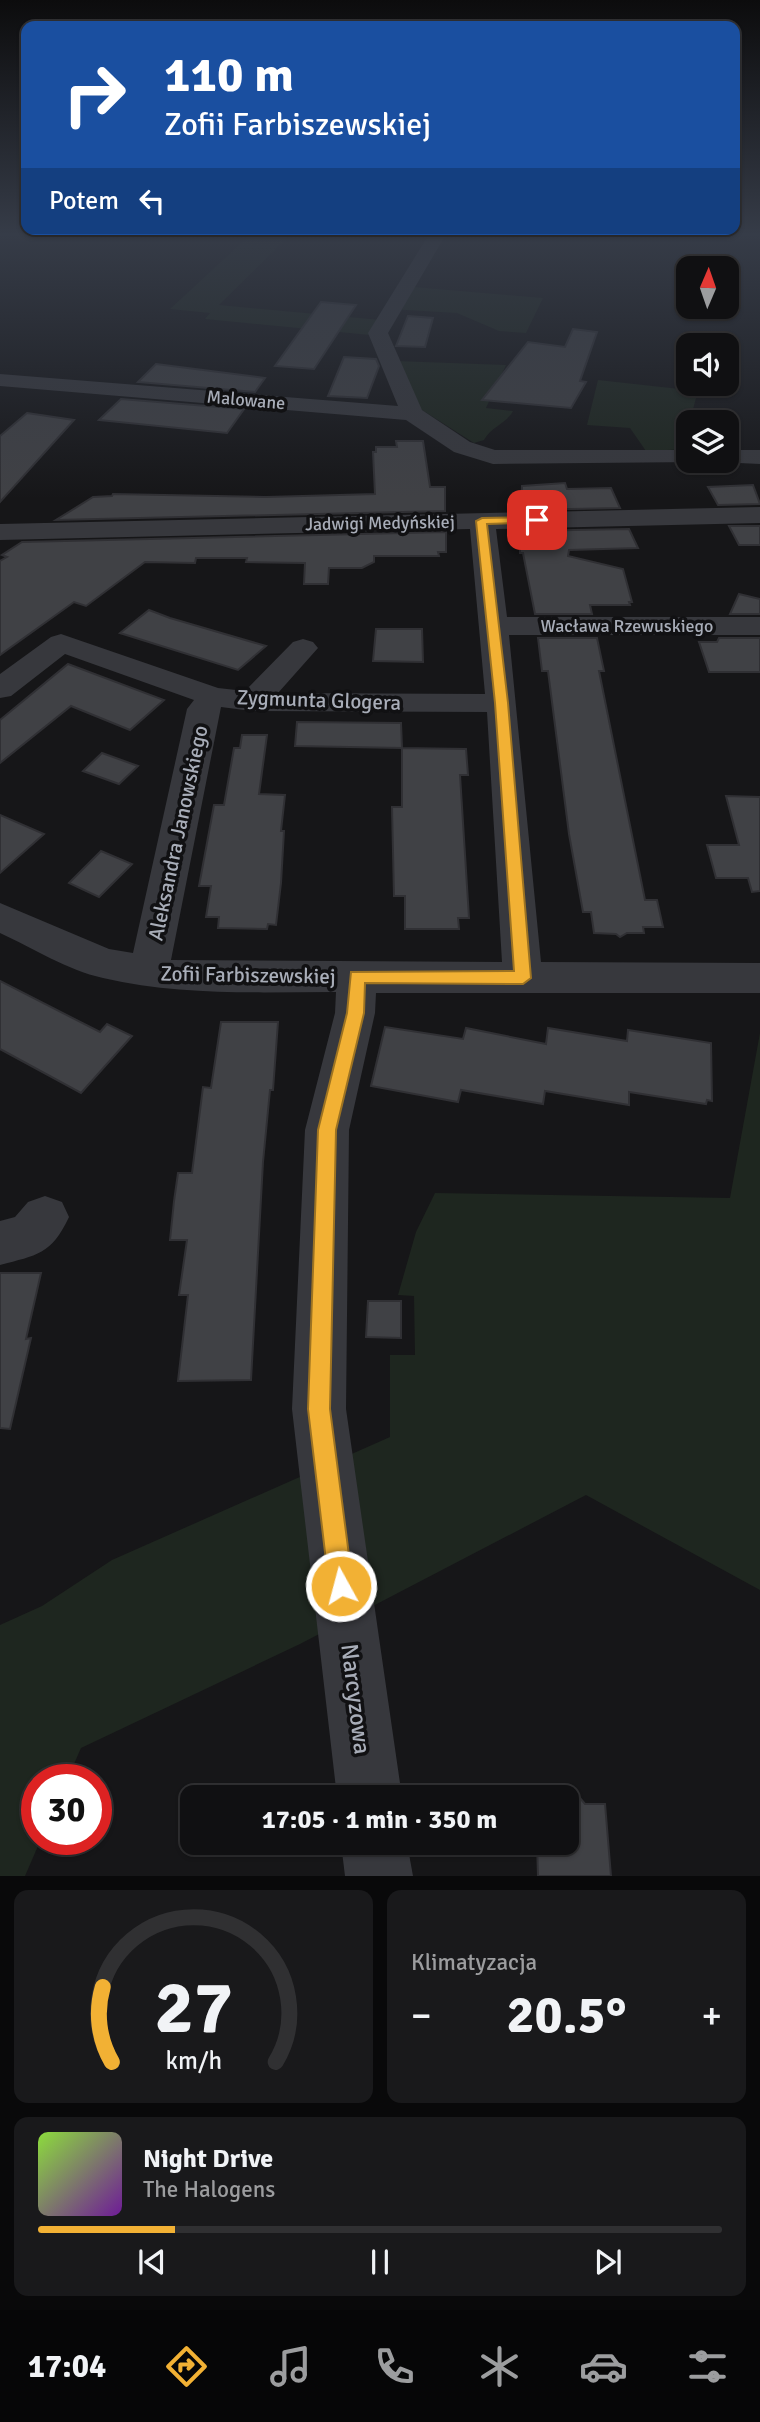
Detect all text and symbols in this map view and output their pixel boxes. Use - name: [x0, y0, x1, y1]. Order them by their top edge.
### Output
- text: 110 m: [164, 45, 294, 105]
- icon: right: [49, 49, 140, 140]
- text: Zofii Farbiszewskiej: [164, 105, 431, 144]
- icon: left: [133, 182, 171, 220]
- text: Potem: [49, 185, 119, 217]
- north arrow: [676, 256, 738, 318]
- map controls: [676, 256, 739, 473]
- button: sound: [676, 333, 739, 396]
- street label: Malowane: [206, 386, 286, 414]
- button: layers: [676, 410, 739, 473]
- pin: [507, 490, 567, 550]
- icon: arrive: [518, 501, 556, 539]
- street label: Jadwigi Medyńskiej: [305, 511, 455, 535]
- street label: Wacława Rzewuskiego: [541, 615, 713, 637]
- street label: Zygmunta Glogera: [236, 684, 402, 716]
- street label: Aleksandra Janowskiego: [142, 723, 214, 943]
- street label: Zofii Farbiszewskiej: [160, 960, 336, 990]
- position arrow: [304, 1549, 378, 1623]
- street label: Narcyzowa: [334, 1642, 378, 1756]
- speed limit sign: 30: [21, 1764, 112, 1855]
- text: 17:05 · 1 min · 350 m: [262, 1804, 497, 1836]
- text: Klimatyzacja: [411, 1948, 537, 1977]
- text: 27: [154, 1965, 233, 2054]
- text: 20.5°: [507, 1983, 626, 2047]
- text: −: [411, 1992, 432, 2039]
- text: +: [701, 1992, 722, 2039]
- text: km/h: [165, 2045, 222, 2076]
- text: Night Drive: [143, 2143, 273, 2175]
- text: The Halogens: [143, 2175, 275, 2204]
- icon: previous: [133, 2243, 171, 2281]
- icon: pause: [361, 2243, 399, 2281]
- icon: next: [589, 2243, 627, 2281]
- icon: directions: [162, 2342, 211, 2391]
- icon: music: [266, 2342, 315, 2391]
- icon: phone: [370, 2342, 419, 2391]
- icon: climate: [475, 2342, 524, 2391]
- icon: car: [579, 2342, 628, 2391]
- icon: filters: [683, 2342, 732, 2391]
- text: 17:04: [28, 2347, 106, 2386]

